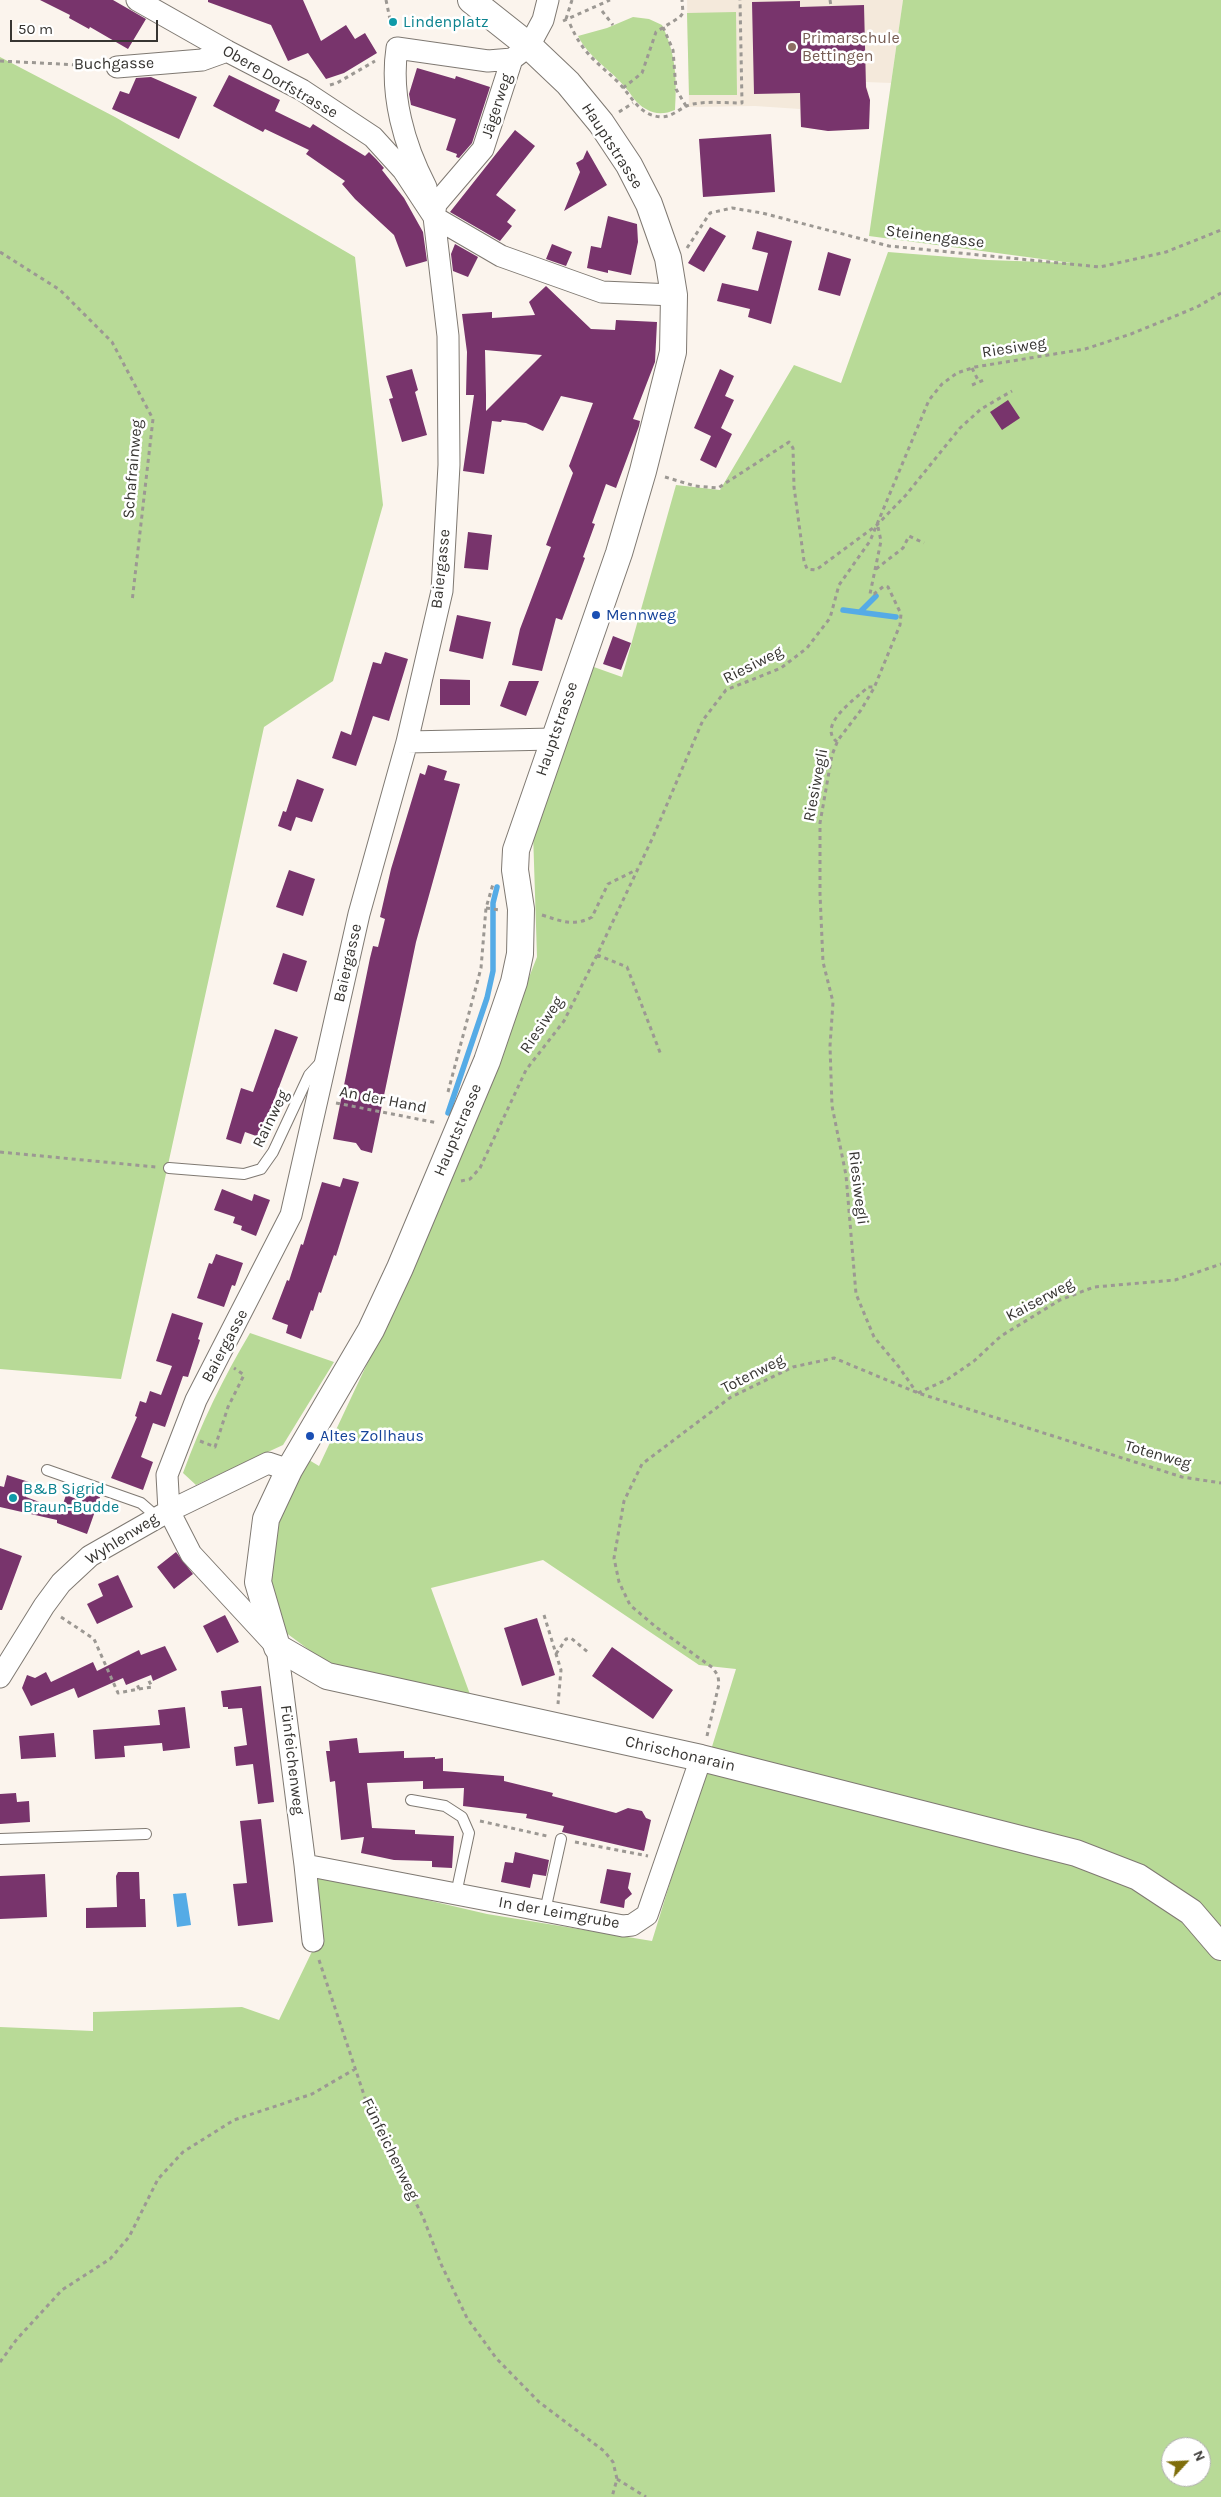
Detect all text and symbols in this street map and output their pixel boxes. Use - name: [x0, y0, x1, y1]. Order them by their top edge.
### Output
- scale bar: [12, 10, 160, 42]
- place label: Lindenplatz: [403, 12, 489, 32]
- marker: Lindenplatz: [387, 16, 399, 28]
- text: 50 m: [18, 20, 53, 38]
- place label: Primarschule Bettingen: [802, 28, 900, 66]
- street label: Obere Dorfstrasse: [219, 41, 341, 123]
- marker: Primarschule Bettingen: [786, 41, 798, 53]
- street label: Buchgasse: [74, 54, 154, 74]
- street label: Jägerweg: [477, 71, 517, 141]
- street label: Hauptstrasse: [577, 99, 647, 193]
- street label: Steinengasse: [885, 221, 985, 253]
- street label: Riesiweg: [980, 333, 1048, 363]
- street label: Schafrainweg: [119, 418, 147, 520]
- street label: Baiergasse: [427, 528, 455, 610]
- place label: Mennweg: [606, 605, 676, 625]
- marker: Mennweg: [590, 609, 602, 621]
- street label: Riesiweg: [720, 642, 786, 688]
- street label: Hauptstrasse: [532, 679, 582, 779]
- street label: Riesiwegli: [800, 747, 832, 823]
- street label: Baiergasse: [330, 922, 366, 1004]
- street label: Riesiweg: [516, 993, 568, 1057]
- street label: Hauptstrasse: [430, 1081, 486, 1179]
- street label: An der Hand: [338, 1082, 428, 1118]
- street label: Rainweg: [249, 1087, 293, 1151]
- street label: Riesiwegli: [844, 1150, 872, 1226]
- street label: Kaiserweg: [1003, 1274, 1077, 1326]
- street label: Baiergasse: [198, 1306, 252, 1386]
- street label: Totenweg: [718, 1350, 788, 1398]
- place label: Altes Zollhaus: [320, 1426, 424, 1446]
- marker: Altes Zollhaus: [304, 1430, 316, 1442]
- street label: Totenweg: [1123, 1436, 1193, 1474]
- place label: B&B Sigrid Braun-Budde: [23, 1479, 119, 1517]
- marker: B&B Sigrid Braun-Budde: [7, 1492, 19, 1504]
- street label: Wyhlenweg: [82, 1509, 162, 1569]
- street label: Fünfeichenweg: [276, 1704, 308, 1816]
- street label: Chrischonarain: [623, 1732, 737, 1776]
- street label: In der Leimgrube: [497, 1893, 621, 1933]
- street label: Fünfeichenweg: [357, 2095, 423, 2203]
- north arrow: [1161, 2437, 1211, 2487]
- text: N: [1189, 2448, 1209, 2464]

